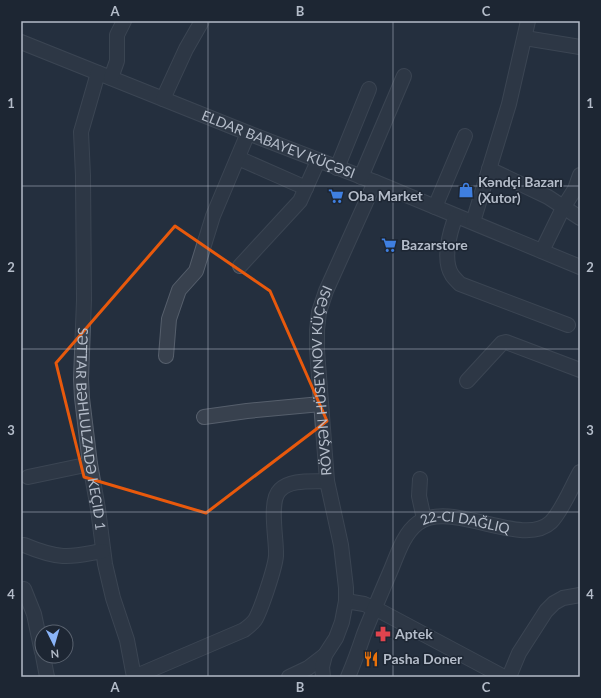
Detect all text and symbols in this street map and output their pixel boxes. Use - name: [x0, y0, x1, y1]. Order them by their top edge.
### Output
- text: A: [109, 3, 120, 19]
- text: B: [296, 3, 305, 19]
- text: C: [482, 3, 491, 19]
- text: 1: [7, 95, 15, 111]
- text: 1: [586, 95, 594, 111]
- street label: ELDAR BABAYEV KÜÇƏSI: [199, 106, 358, 182]
- place label: Kəndçi Bazarı (Xutor): [478, 173, 563, 206]
- shop icon: Kəndçi Bazarı (Xutor): [457, 181, 475, 199]
- supermarket icon: Oba Market: [327, 187, 345, 205]
- place label: Oba Market: [348, 187, 424, 204]
- supermarket icon: Bazarstore: [380, 236, 398, 254]
- place label: Bazarstore: [401, 236, 468, 253]
- text: 2: [7, 259, 15, 275]
- text: 2: [586, 259, 594, 275]
- street label: RÖVŞƏN HÜSEYNOV KÜÇƏSI: [308, 283, 335, 476]
- street label: SƏTTAR BƏHLULZADƏ KEÇID 1: [73, 327, 110, 531]
- text: 3: [7, 422, 15, 438]
- text: 3: [586, 422, 594, 438]
- street label: 22-CI DAĞLIQ: [417, 507, 512, 537]
- text: 4: [7, 586, 15, 602]
- text: 4: [586, 586, 594, 602]
- north arrow: [34, 624, 74, 664]
- pharmacy icon: Aptek: [374, 625, 392, 643]
- place label: Aptek: [394, 625, 433, 642]
- text: N: [50, 648, 60, 661]
- restaurant icon: Pasha Doner: [362, 650, 380, 668]
- place label: Pasha Doner: [383, 650, 463, 667]
- text: A: [109, 679, 120, 695]
- text: B: [296, 679, 305, 695]
- text: C: [482, 679, 491, 695]

